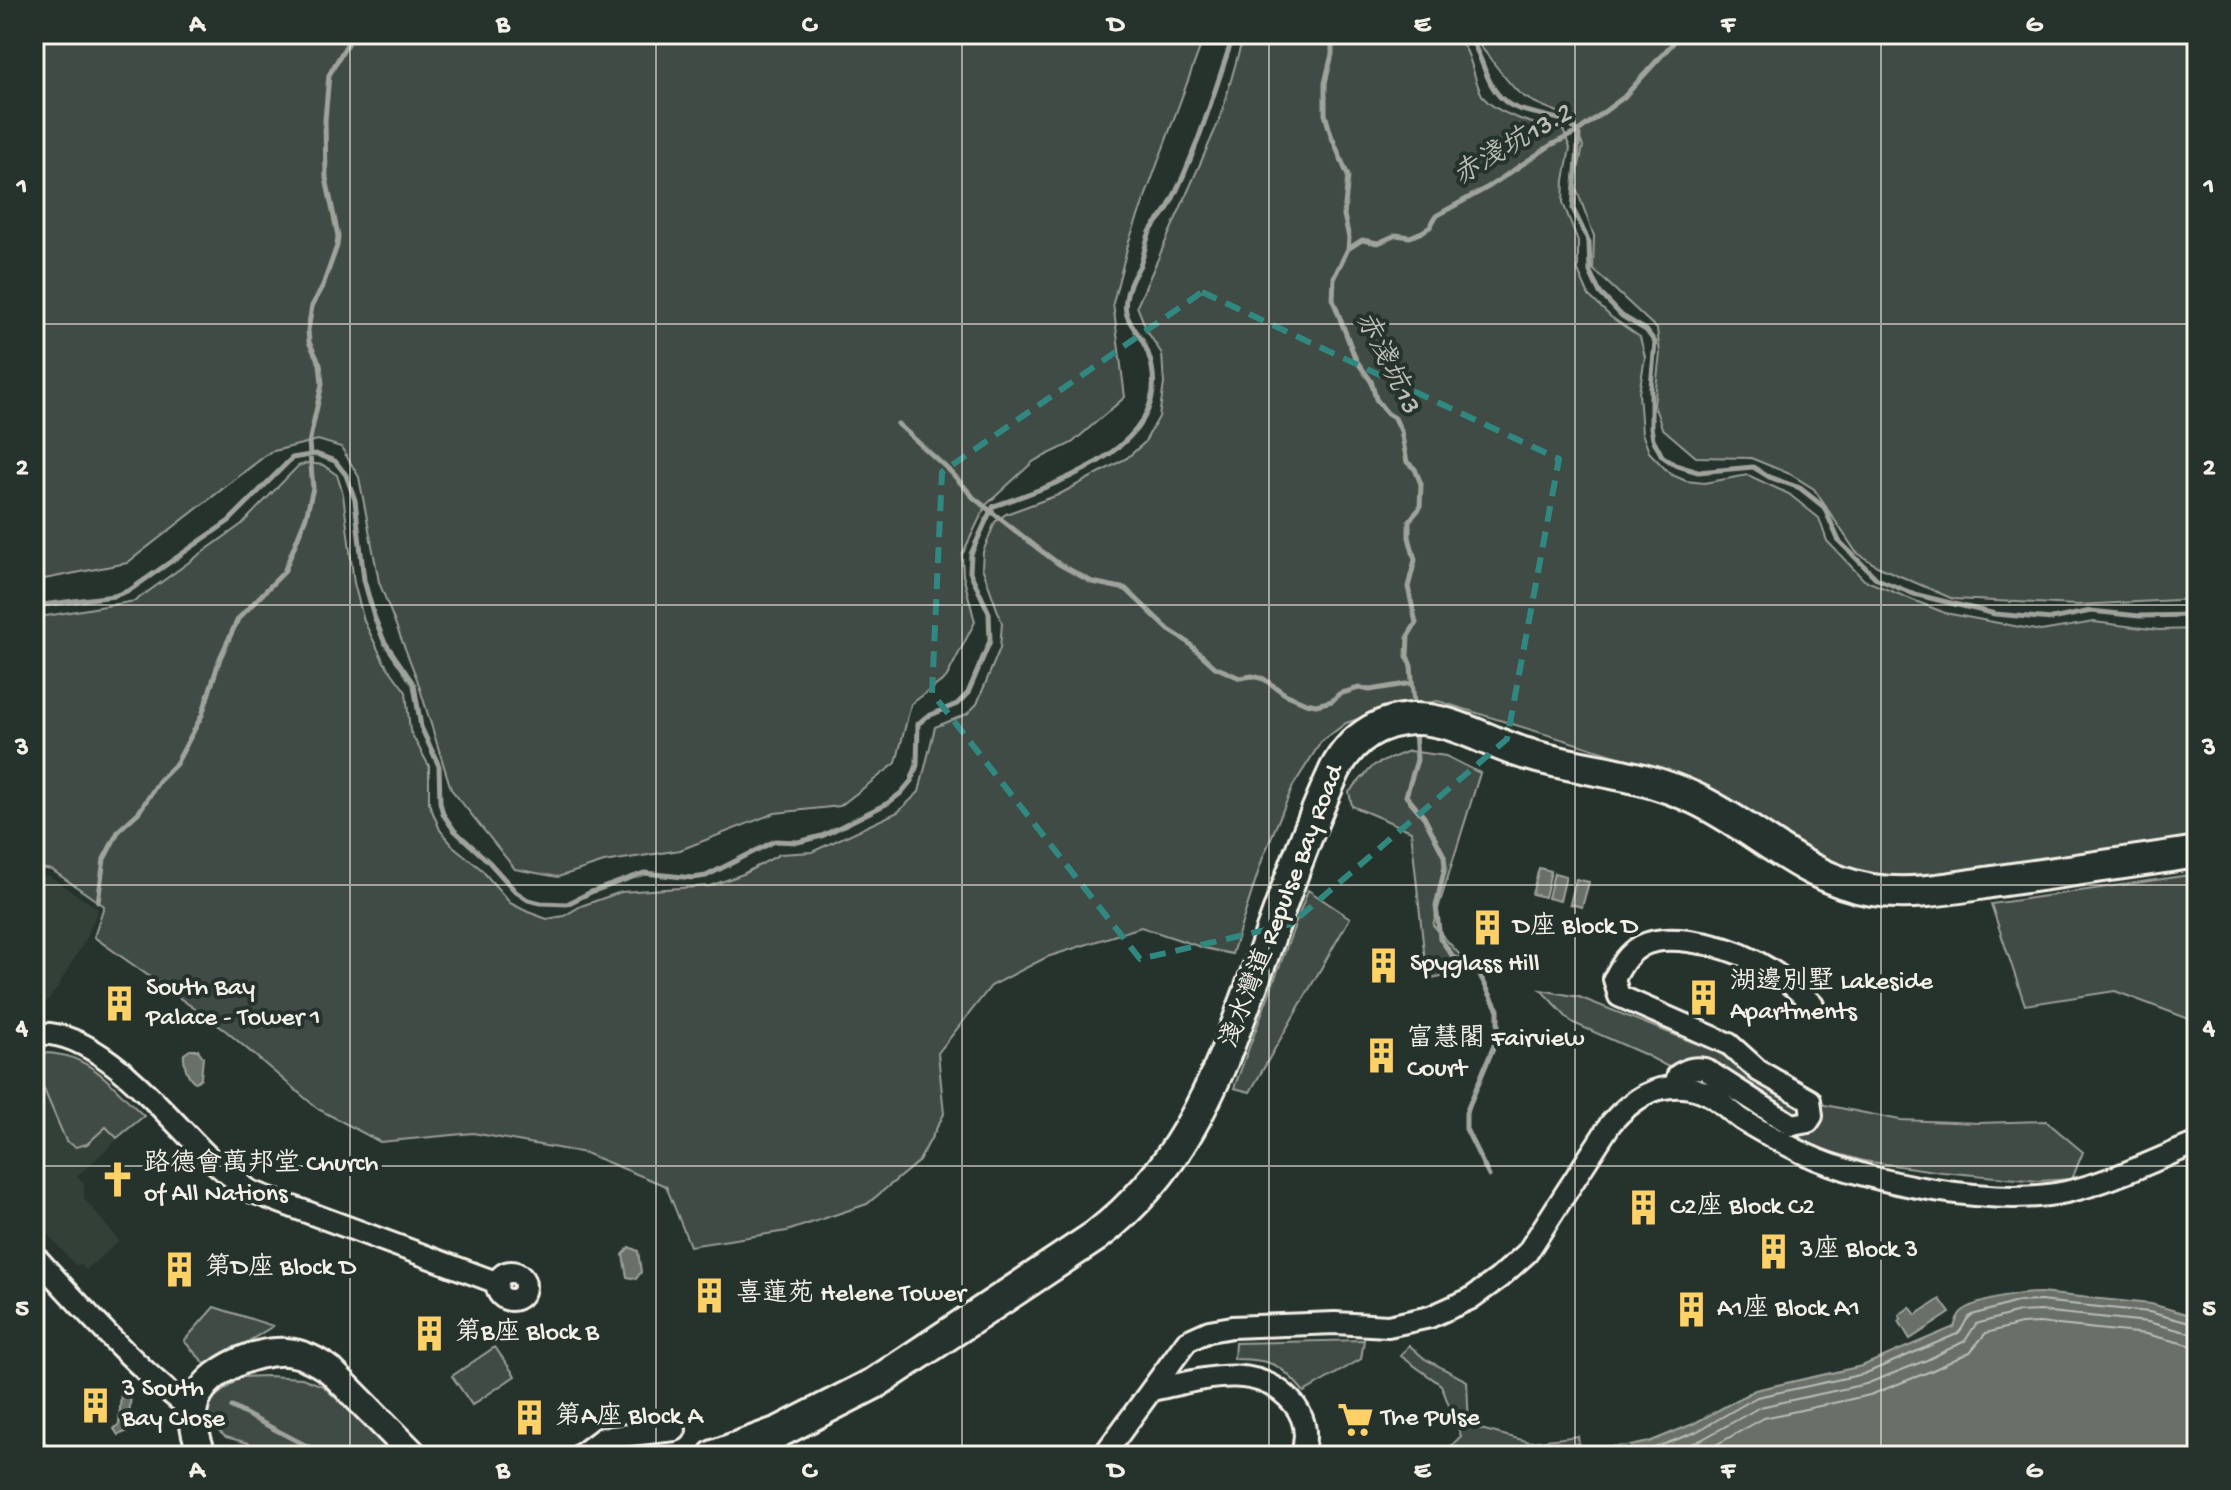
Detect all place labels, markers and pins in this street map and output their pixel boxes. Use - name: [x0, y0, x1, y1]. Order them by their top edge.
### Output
- building icon: D座 Block D: [1468, 909, 1506, 947]
- place label: D座 Block D: [1511, 911, 1638, 944]
- building icon: Spyglass Hill: [1365, 946, 1403, 984]
- place label: Spyglass Hill: [1410, 950, 1540, 981]
- place label: 湖邊別墅 Lakeside Apartments: [1730, 966, 1934, 1029]
- place label: South Bay Palace - Tower 1: [145, 974, 321, 1035]
- building icon: 湖邊別墅 Lakeside Apartments: [1685, 979, 1723, 1017]
- building icon: South Bay Palace - Tower 1: [101, 985, 139, 1023]
- place label: 富慧閣 Fairview Court: [1407, 1023, 1584, 1086]
- building icon: 富慧閣 Fairview Court: [1362, 1036, 1400, 1074]
- place label: 路德會萬邦堂 Church of All Nations: [144, 1148, 378, 1211]
- church icon: 路德會萬邦堂 Church of All Nations: [99, 1161, 137, 1199]
- building icon: C2座 Block C2: [1625, 1189, 1663, 1227]
- place label: C2座 Block C2: [1670, 1191, 1815, 1224]
- building icon: 3座 Block 3: [1755, 1232, 1793, 1270]
- place label: 3座 Block 3: [1799, 1234, 1918, 1267]
- building icon: 第D座 Block D: [160, 1250, 198, 1288]
- place label: 第D座 Block D: [205, 1252, 356, 1285]
- building icon: 喜蓮苑 Helene Tower: [691, 1276, 729, 1314]
- place label: 喜蓮苑 Helene Tower: [736, 1278, 969, 1311]
- building icon: A1座 Block A1: [1672, 1291, 1710, 1329]
- place label: A1座 Block A1: [1717, 1293, 1860, 1326]
- building icon: 第B座 Block B: [410, 1315, 448, 1353]
- place label: 第B座 Block B: [455, 1317, 600, 1350]
- place label: 3 South Bay Close: [121, 1375, 226, 1436]
- building icon: 3 South Bay Close: [77, 1386, 115, 1424]
- building icon: 第A座 Block A: [510, 1399, 548, 1437]
- supermarket icon: The Pulse: [1336, 1400, 1374, 1438]
- place label: 第A座 Block A: [555, 1401, 705, 1434]
- place label: The Pulse: [1379, 1404, 1480, 1435]

